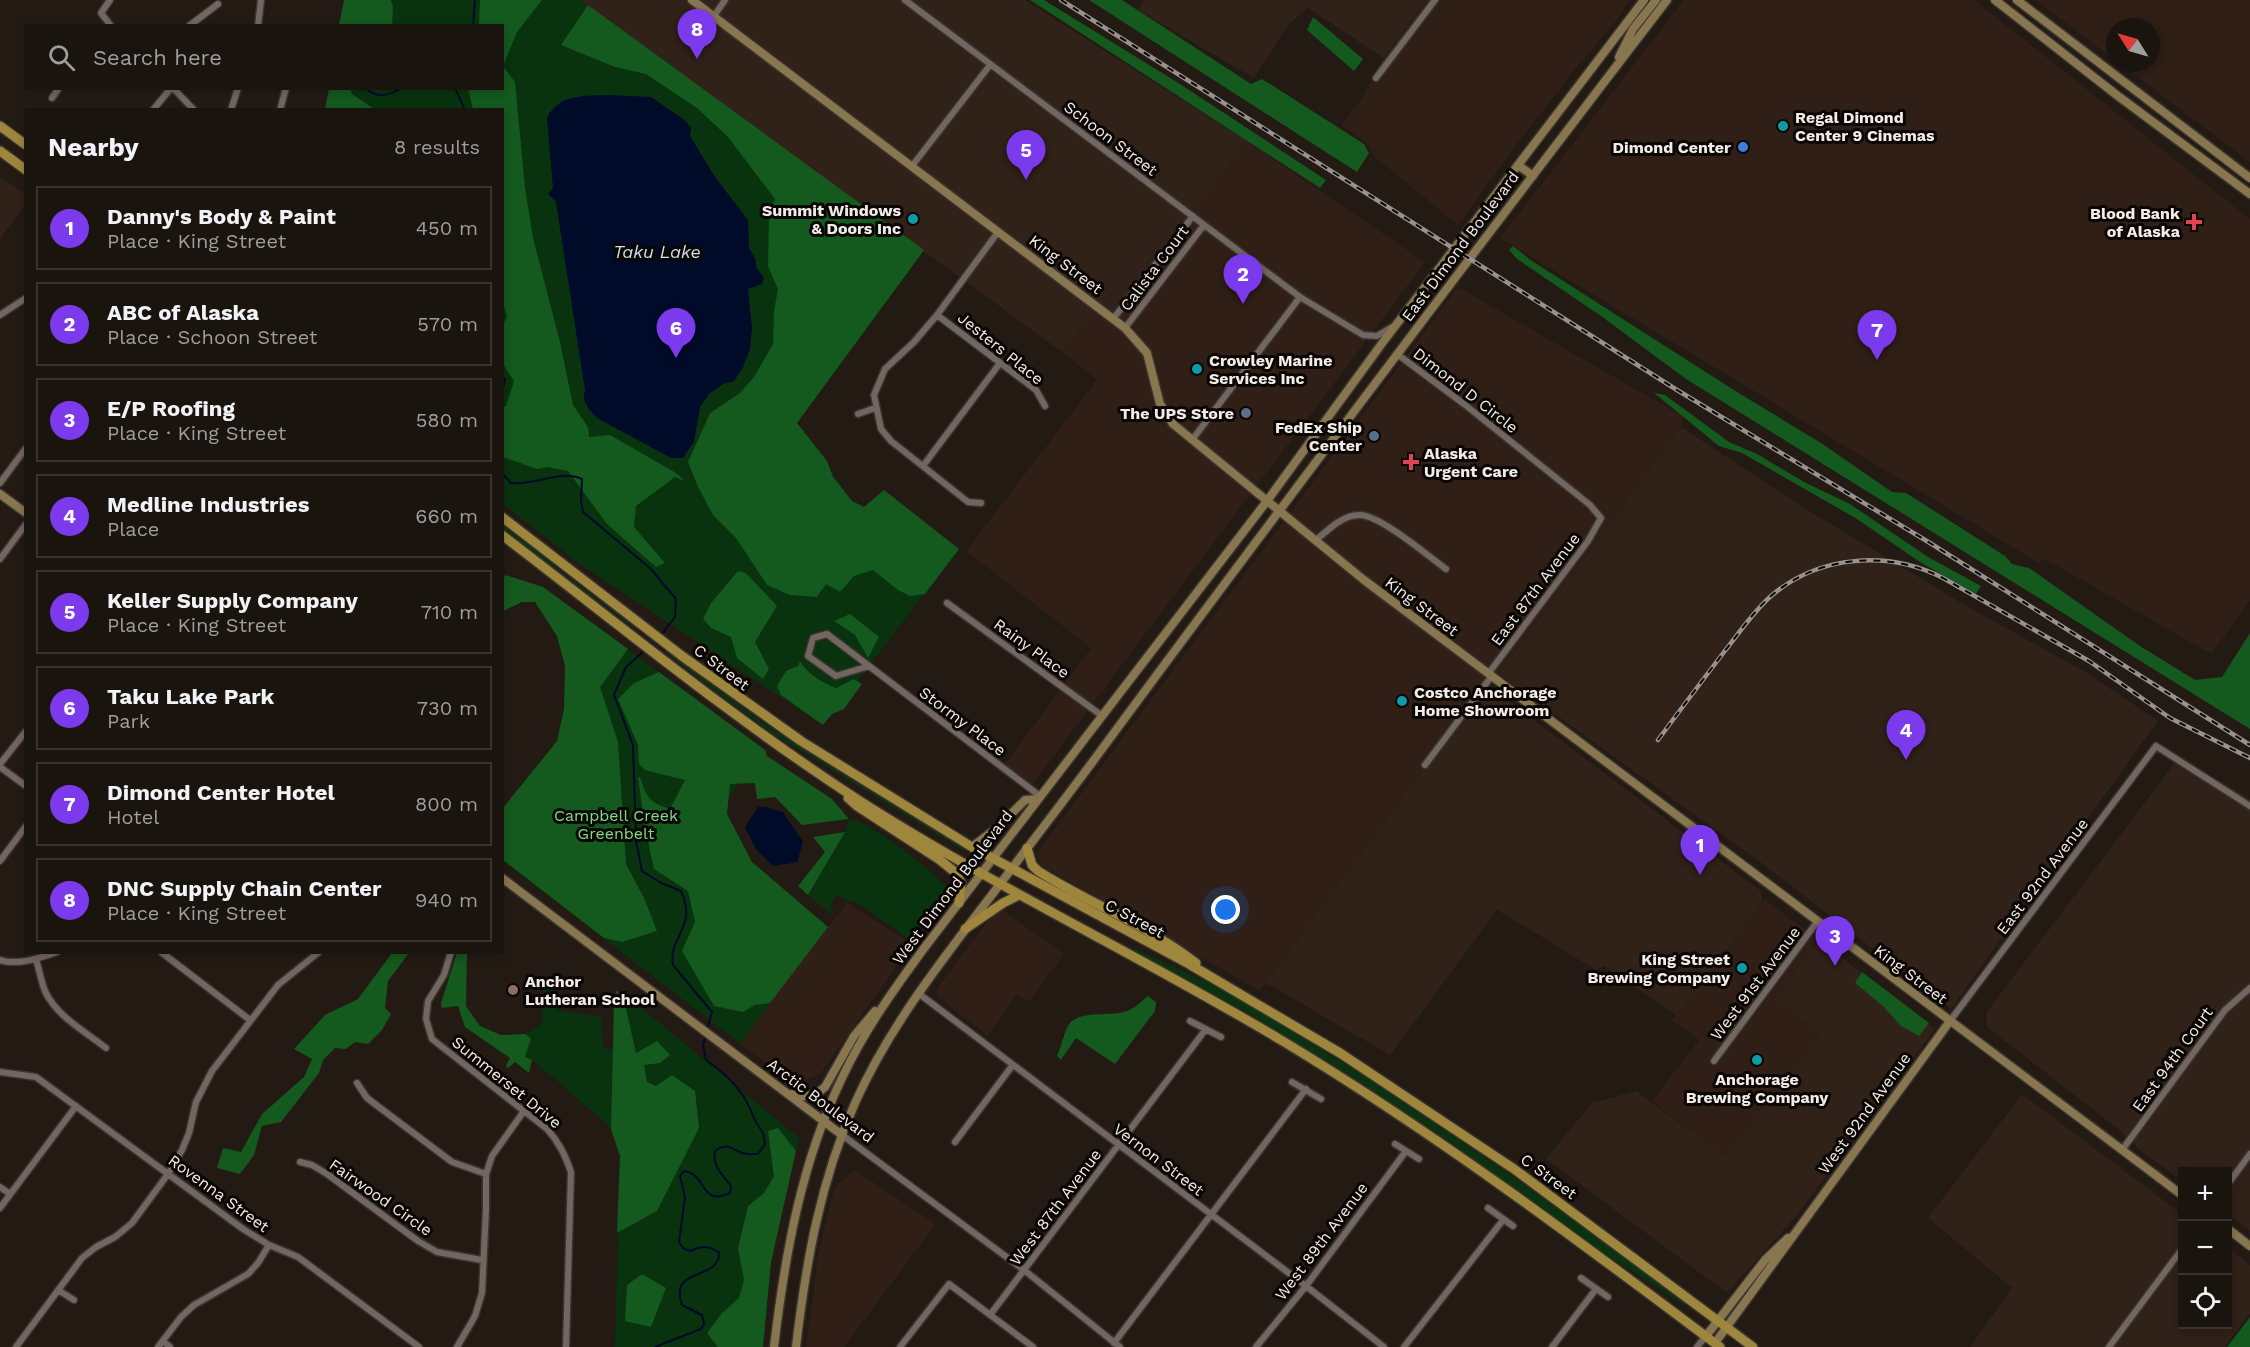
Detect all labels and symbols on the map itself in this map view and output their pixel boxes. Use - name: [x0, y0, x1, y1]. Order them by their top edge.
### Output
- pin: 8: [678, 10, 716, 59]
- north arrow: [2106, 18, 2160, 72]
- street label: Schoon Street: [1060, 97, 1161, 180]
- place label: Regal Dimond Center 9 Cinemas: [1795, 108, 1935, 145]
- marker: Regal Dimond Center 9 Cinemas: [1776, 119, 1790, 133]
- pin: 5: [1006, 130, 1046, 180]
- place label: Dimond Center: [1613, 138, 1731, 157]
- marker: Dimond Center: [1736, 140, 1750, 154]
- street label: East Dimond Boulevard: [1398, 167, 1523, 325]
- place label: Summit Windows & Doors Inc: [762, 201, 901, 238]
- place label: Blood Bank of Alaska: [2090, 204, 2181, 241]
- marker: Summit Windows & Doors Inc: [906, 212, 920, 226]
- marker: Blood Bank of Alaska: [2185, 213, 2203, 231]
- street label: Calista Court: [1116, 222, 1193, 315]
- street label: King Street: [1025, 231, 1106, 298]
- water label: Taku Lake: [613, 241, 701, 262]
- pin: 2: [1224, 254, 1262, 304]
- pin: 6: [656, 308, 696, 358]
- street label: Jesters Place: [954, 308, 1047, 389]
- pin: 7: [1858, 310, 1896, 360]
- street label: Dimond D Circle: [1410, 344, 1522, 437]
- place label: Crowley Marine Services Inc: [1209, 351, 1332, 388]
- marker: Crowley Marine Services Inc: [1190, 362, 1204, 376]
- place label: The UPS Store: [1120, 404, 1234, 423]
- marker: The UPS Store: [1239, 406, 1253, 420]
- place label: FedEx Ship Center: [1275, 418, 1362, 455]
- marker: FedEx Ship Center: [1367, 429, 1381, 443]
- place label: Alaska Urgent Care: [1424, 444, 1518, 481]
- marker: Alaska Urgent Care: [1402, 453, 1420, 471]
- street label: East 87th Avenue: [1487, 529, 1584, 649]
- street label: King Street: [1381, 573, 1462, 640]
- street label: Rainy Place: [990, 615, 1073, 682]
- street label: C Street: [690, 640, 753, 695]
- street label: Stormy Place: [916, 683, 1010, 760]
- place label: Costco Anchorage Home Showroom: [1414, 683, 1557, 720]
- marker: Costco Anchorage Home Showroom: [1395, 694, 1409, 708]
- pin: 4: [1886, 710, 1926, 760]
- park label: Campbell Creek Greenbelt: [554, 806, 678, 843]
- street label: West Dimond Boulevard: [888, 807, 1017, 968]
- street label: East 92nd Avenue: [1993, 815, 2092, 938]
- pin: 1: [1680, 826, 1720, 875]
- street label: C Street: [1102, 895, 1168, 942]
- your location: [1211, 895, 1240, 924]
- pin: 3: [1816, 916, 1854, 966]
- street label: West 91st Avenue: [1706, 923, 1804, 1044]
- street label: King Street: [1870, 941, 1951, 1008]
- place label: King Street Brewing Company: [1587, 950, 1731, 987]
- marker: King Street Brewing Company: [1735, 961, 1749, 975]
- place label: Anchor Lutheran School: [525, 972, 656, 1009]
- marker: Anchor Lutheran School: [506, 983, 520, 997]
- street label: East 94th Court: [2128, 1003, 2217, 1115]
- street label: Summerset Drive: [448, 1032, 565, 1132]
- street label: West 92nd Avenue: [1814, 1049, 1915, 1178]
- marker: Anchorage Brewing Company: [1750, 1053, 1764, 1067]
- street label: Arctic Boulevard: [764, 1054, 878, 1147]
- place label: Anchorage Brewing Company: [1686, 1070, 1829, 1107]
- street label: Vernon Street: [1110, 1119, 1208, 1200]
- street label: West 87th Avenue: [1005, 1145, 1105, 1269]
- street label: C Street: [1517, 1150, 1581, 1203]
- street label: Rovenna Street: [165, 1151, 273, 1236]
- street label: Fairwood Circle: [326, 1155, 436, 1240]
- street label: West 89th Avenue: [1271, 1179, 1372, 1304]

